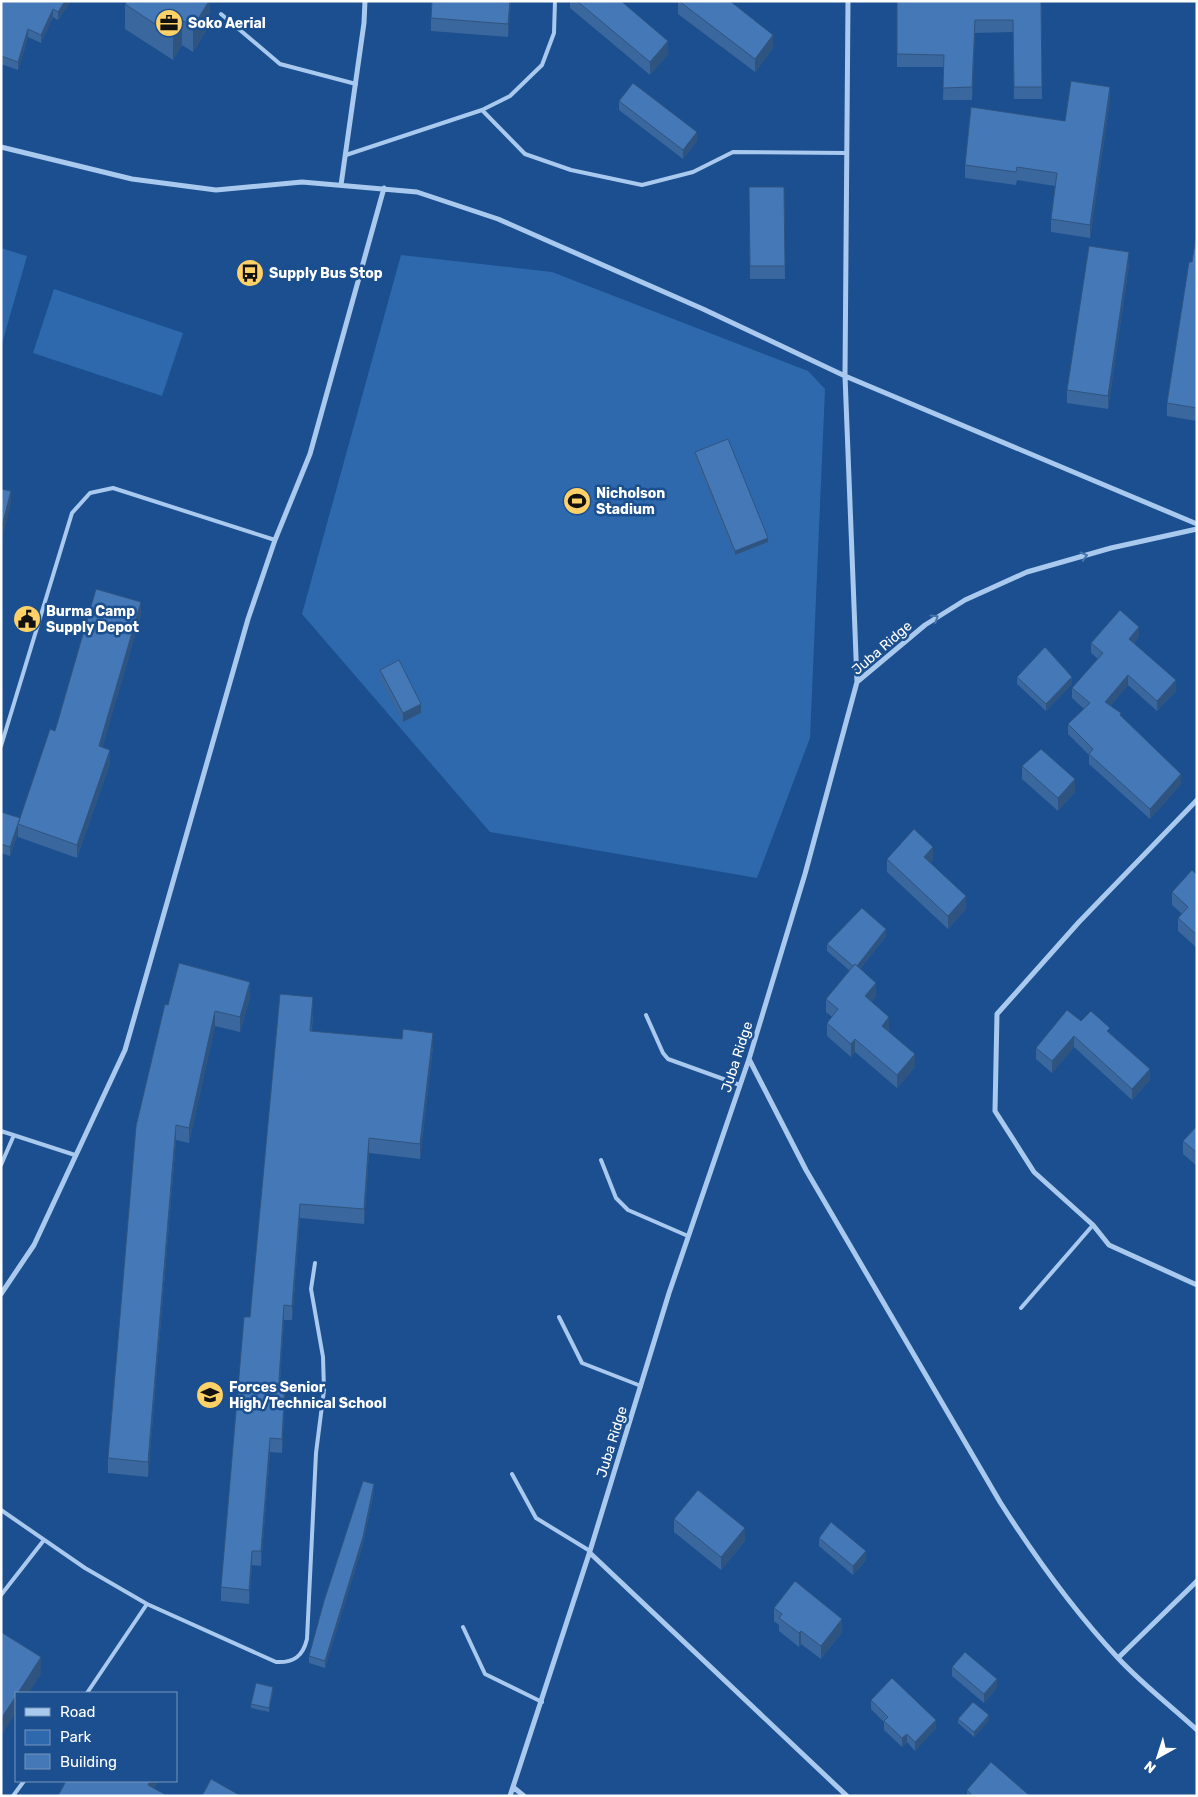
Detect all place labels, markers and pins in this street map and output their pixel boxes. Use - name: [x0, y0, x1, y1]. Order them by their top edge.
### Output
- office icon: Soko Aerial: [154, 8, 184, 38]
- place label: Soko Aerial: [188, 15, 266, 32]
- bus stop icon: Supply Bus Stop: [235, 258, 265, 288]
- place label: Supply Bus Stop: [269, 265, 383, 282]
- place label: Nicholson Stadium: [596, 485, 665, 518]
- sports icon: Nicholson Stadium: [562, 486, 592, 516]
- place label: Burma Camp Supply Depot: [46, 603, 140, 636]
- public building icon: Burma Camp Supply Depot: [12, 604, 42, 634]
- place label: Forces Senior High/Technical School: [229, 1379, 386, 1412]
- school or university icon: Forces Senior High/Technical School: [195, 1380, 225, 1410]

